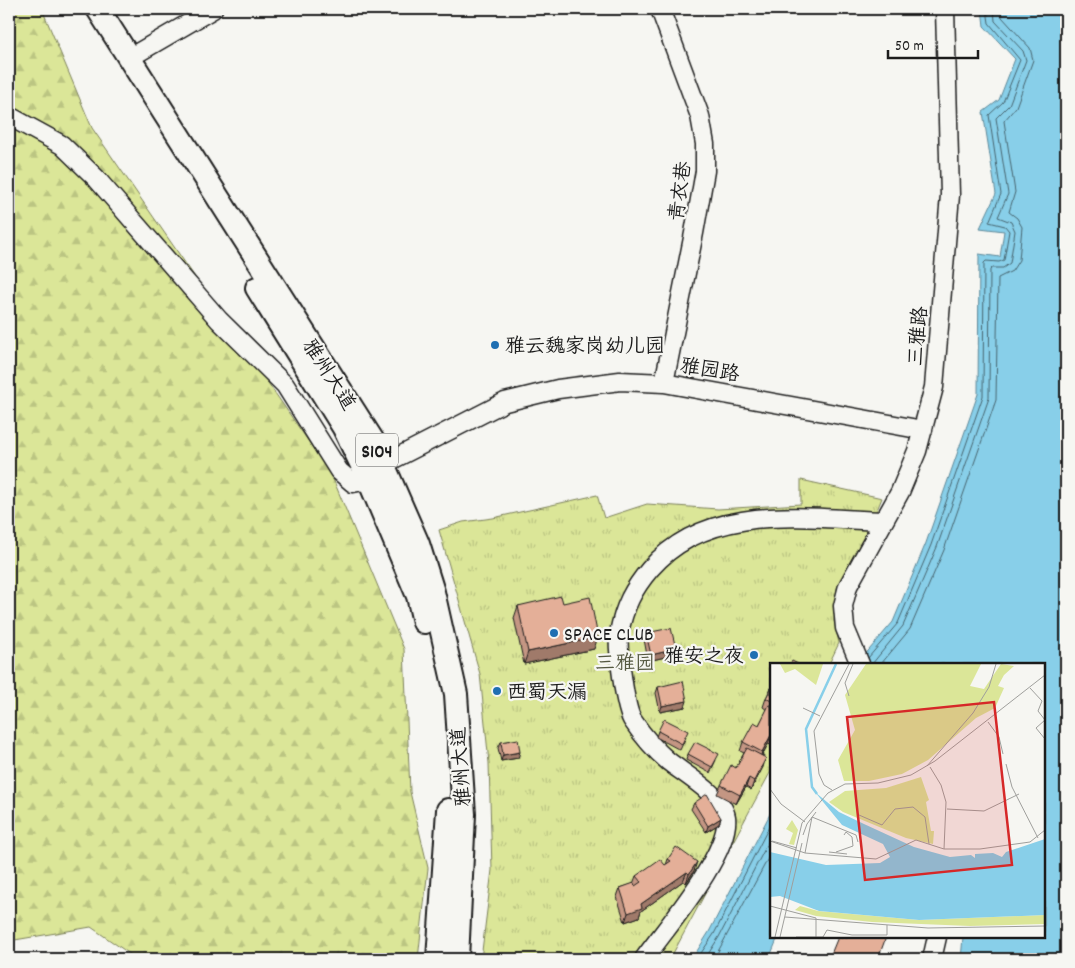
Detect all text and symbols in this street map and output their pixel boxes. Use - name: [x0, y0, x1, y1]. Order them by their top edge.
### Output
- scale bar: [888, 28, 978, 60]
- text: 50 m: [895, 36, 924, 58]
- street label: 青衣巷: [664, 159, 700, 223]
- street label: 三雅路: [903, 304, 937, 367]
- street label: 雅州大道: [294, 334, 361, 417]
- place label: 雅云魏家岗幼儿园: [505, 334, 665, 362]
- marker: 雅云魏家岗幼儿园: [489, 339, 501, 351]
- street label: 雅园路: [678, 353, 742, 391]
- road number: S104: [356, 434, 398, 466]
- place label: SPACE CLUB: [564, 622, 654, 650]
- marker: SPACE CLUB: [548, 627, 560, 639]
- place label: 雅安之夜: [664, 644, 744, 672]
- marker: 雅安之夜: [748, 649, 760, 661]
- park label: 三雅园: [595, 651, 655, 679]
- inset map: [770, 663, 1045, 938]
- place label: 西蜀天漏: [507, 680, 587, 708]
- marker: 西蜀天漏: [491, 685, 503, 697]
- street label: 雅州大道: [446, 726, 480, 808]

